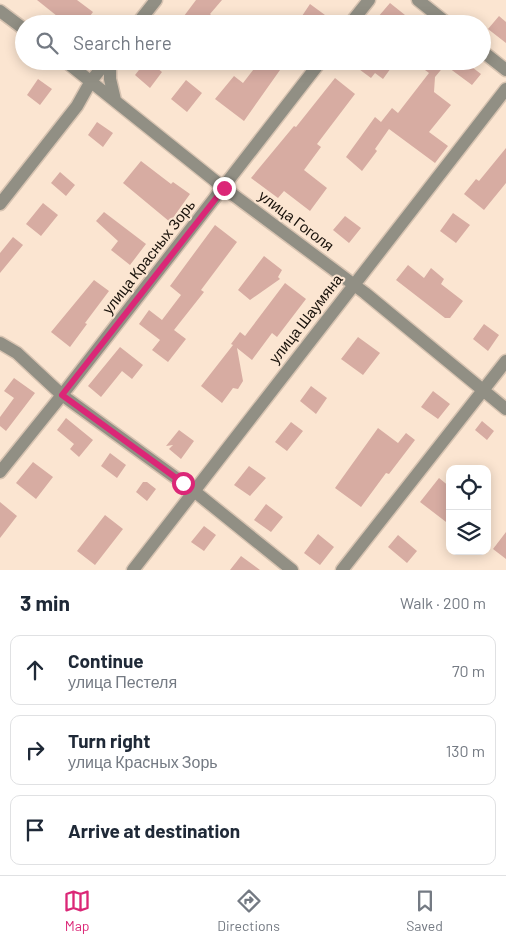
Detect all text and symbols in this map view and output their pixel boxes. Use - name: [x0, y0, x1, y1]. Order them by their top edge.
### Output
- search box: [15, 15, 491, 70]
- icon: search: [33, 29, 61, 57]
- text: Search here: [73, 31, 172, 54]
- route end: [213, 177, 236, 200]
- street label: улица Гоголя: [255, 186, 338, 254]
- street label: улица Красных Зорь: [98, 195, 199, 317]
- street label: улица Шаумяна: [265, 270, 346, 367]
- map controls: [446, 465, 491, 555]
- button: locate: [446, 465, 491, 510]
- route start: [172, 472, 195, 495]
- button: layers: [446, 510, 491, 555]
- text: 3 min: [20, 590, 70, 615]
- text: Walk · 200 m: [400, 593, 486, 612]
- text: Continue: [68, 649, 144, 672]
- icon: ahead: [21, 656, 49, 684]
- text: 70 m: [452, 661, 485, 680]
- text: улица Пестеля: [68, 672, 177, 691]
- text: Turn right: [68, 729, 150, 752]
- icon: right: [21, 736, 49, 764]
- text: 130 m: [446, 741, 485, 760]
- text: улица Красных Зорь: [68, 752, 218, 771]
- icon: arrive: [21, 816, 49, 844]
- text: Arrive at destination: [68, 819, 240, 842]
- tab: Map: [63, 887, 91, 934]
- tab: Directions: [217, 887, 280, 934]
- tab: Saved: [406, 887, 443, 934]

